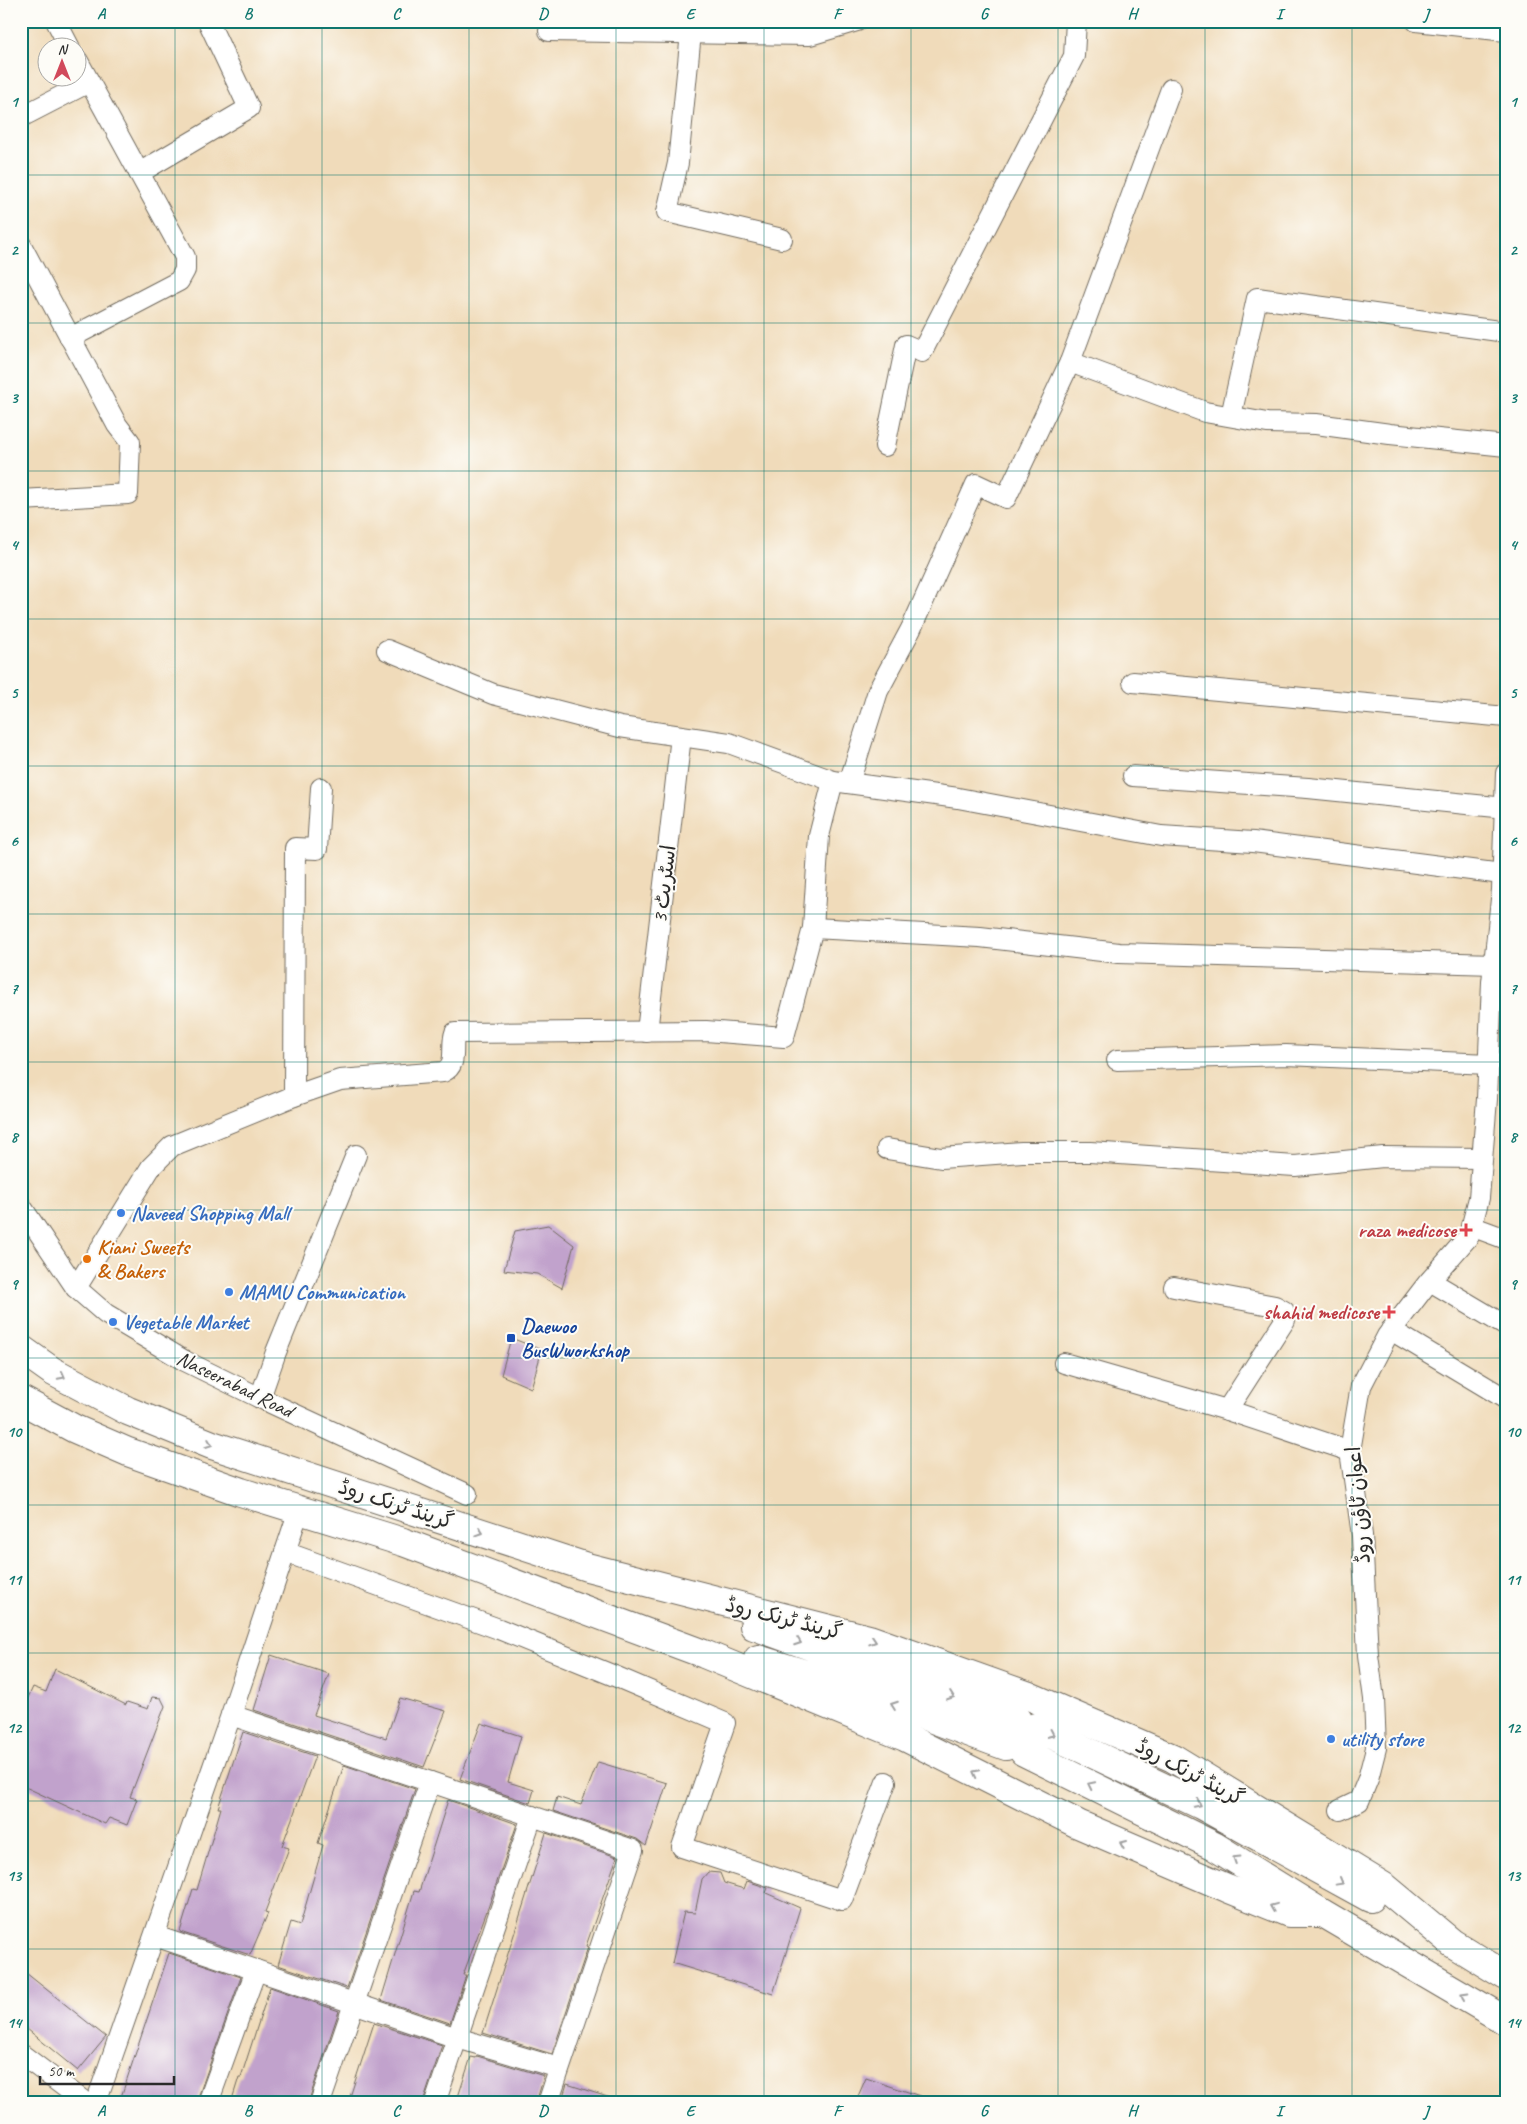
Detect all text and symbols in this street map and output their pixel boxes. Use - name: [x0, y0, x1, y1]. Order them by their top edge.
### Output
- text: A: [97, 4, 107, 24]
- text: B: [244, 4, 254, 24]
- text: C: [392, 4, 402, 24]
- text: D: [538, 4, 549, 24]
- text: E: [686, 4, 697, 24]
- text: F: [833, 4, 844, 24]
- text: G: [980, 4, 990, 24]
- text: H: [1127, 4, 1139, 24]
- text: I: [1276, 4, 1286, 24]
- text: J: [1422, 4, 1431, 24]
- north arrow: [38, 38, 88, 88]
- text: N: [58, 41, 69, 58]
- text: 1: [10, 92, 19, 112]
- text: 1: [1509, 92, 1518, 112]
- text: 2: [10, 240, 19, 260]
- text: 2: [1509, 240, 1518, 260]
- text: 3: [10, 388, 19, 408]
- text: 3: [1509, 388, 1518, 408]
- text: 4: [10, 535, 19, 555]
- text: 4: [1509, 535, 1518, 555]
- text: 5: [11, 683, 20, 703]
- text: 5: [1510, 683, 1519, 703]
- text: 6: [10, 831, 19, 851]
- text: 6: [1509, 831, 1518, 851]
- street label: اسٹریٹ 3: [646, 843, 682, 925]
- text: 7: [10, 979, 19, 999]
- text: 7: [1509, 979, 1518, 999]
- text: 8: [10, 1127, 19, 1147]
- text: 8: [1509, 1127, 1518, 1147]
- place label: Naveed Shopping Mall: [131, 1200, 293, 1226]
- marker: Naveed Shopping Mall: [115, 1207, 127, 1219]
- place label: raza medicose: [1358, 1217, 1458, 1243]
- marker: raza medicose: [1460, 1224, 1472, 1236]
- place label: Kiani Sweets & Bakers: [97, 1234, 192, 1284]
- marker: Kiani Sweets & Bakers: [81, 1253, 93, 1265]
- text: 9: [10, 1274, 19, 1294]
- text: 9: [1509, 1274, 1518, 1294]
- place label: MAMU Communication: [239, 1279, 406, 1305]
- marker: MAMU Communication: [223, 1286, 235, 1298]
- place label: shahid medicose: [1263, 1299, 1381, 1325]
- marker: shahid medicose: [1383, 1306, 1395, 1318]
- place label: Vegetable Market: [123, 1309, 251, 1335]
- place label: Daewoo BusWworkshop: [521, 1313, 631, 1363]
- marker: Vegetable Market: [107, 1316, 119, 1328]
- marker: Daewoo BusWworkshop: [505, 1332, 517, 1344]
- street label: Naseerabad Road: [173, 1345, 301, 1425]
- one-way arrow: [57, 1370, 66, 1380]
- text: 10: [7, 1422, 23, 1442]
- text: 10: [1506, 1422, 1522, 1442]
- one-way arrow: [205, 1438, 213, 1448]
- street label: اعوان ٹاؤن روڈ: [1340, 1445, 1376, 1565]
- street label: گرینڈ ٹرنک روڈ: [335, 1473, 457, 1535]
- one-way arrow: [476, 1526, 484, 1536]
- text: 11: [7, 1570, 23, 1590]
- text: 11: [1506, 1570, 1522, 1590]
- street label: گرینڈ ٹرنک روڈ: [723, 1591, 845, 1645]
- one-way arrow: [868, 1635, 877, 1645]
- one-way arrow: [794, 1636, 802, 1646]
- one-way arrow: [947, 1691, 955, 1701]
- one-way arrow: [891, 1701, 899, 1711]
- text: 12: [7, 1718, 23, 1738]
- text: 12: [1506, 1718, 1522, 1738]
- place label: utility store: [1341, 1726, 1425, 1752]
- one-way arrow: [1046, 1728, 1055, 1738]
- street label: گرینڈ ٹرنک روڈ: [1131, 1732, 1249, 1812]
- marker: utility store: [1325, 1733, 1337, 1745]
- one-way arrow: [973, 1769, 982, 1779]
- one-way arrow: [1087, 1781, 1096, 1791]
- one-way arrow: [1192, 1798, 1201, 1808]
- one-way arrow: [1119, 1839, 1128, 1850]
- one-way arrow: [1232, 1856, 1241, 1866]
- text: 13: [7, 1866, 23, 1886]
- text: 13: [1506, 1866, 1522, 1886]
- one-way arrow: [1335, 1876, 1344, 1886]
- one-way arrow: [1269, 1902, 1277, 1912]
- one-way arrow: [1460, 1992, 1469, 2002]
- text: 14: [7, 2013, 23, 2033]
- text: 14: [1506, 2013, 1522, 2033]
- scale bar: [40, 2054, 174, 2086]
- text: 50 m: [48, 2062, 75, 2081]
- text: A: [97, 2101, 107, 2121]
- text: B: [244, 2101, 254, 2121]
- text: C: [392, 2101, 402, 2121]
- text: D: [538, 2101, 549, 2121]
- text: E: [686, 2101, 697, 2121]
- text: F: [833, 2101, 844, 2121]
- text: G: [980, 2101, 990, 2121]
- text: H: [1127, 2101, 1139, 2121]
- text: I: [1276, 2101, 1286, 2121]
- text: J: [1422, 2101, 1431, 2121]

